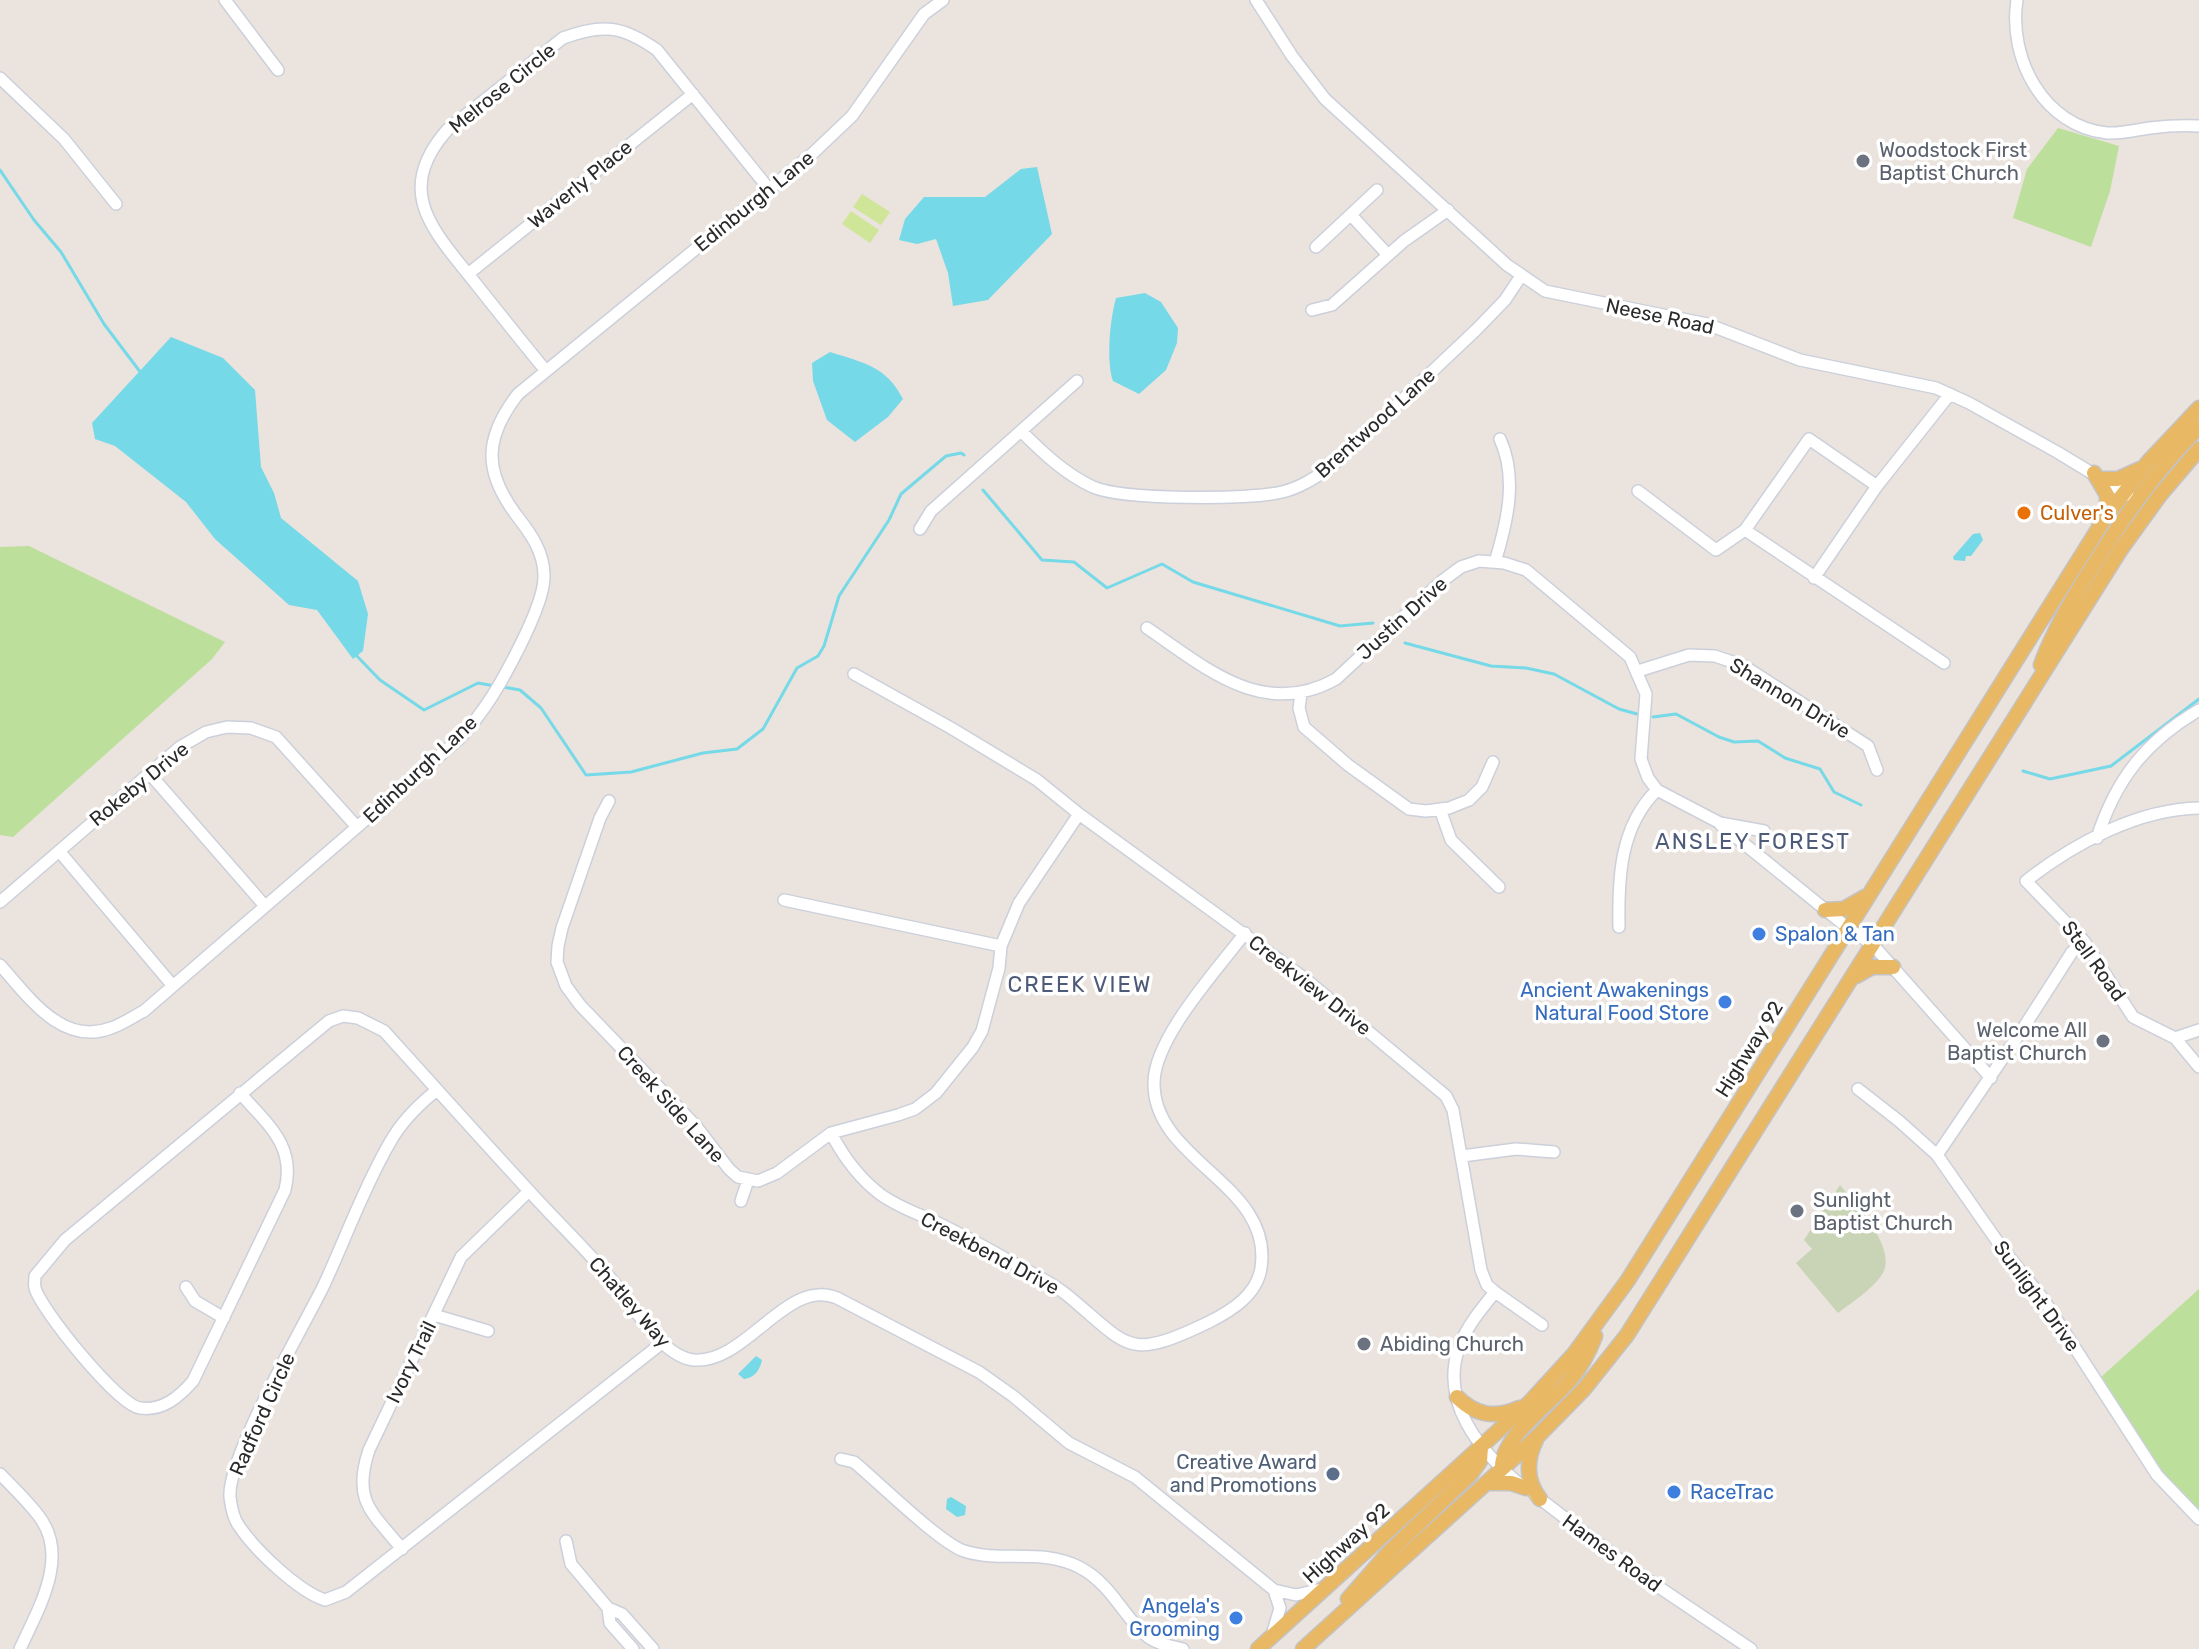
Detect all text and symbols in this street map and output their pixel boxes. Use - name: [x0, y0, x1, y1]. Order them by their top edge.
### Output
- street label: Melrose Circle: [444, 38, 560, 138]
- street label: Waverly Place: [523, 135, 637, 233]
- place label: Woodstock First Baptist Church: [1879, 138, 2027, 185]
- street label: Edinburgh Lane: [689, 145, 819, 257]
- marker: Woodstock First Baptist Church: [1854, 152, 1872, 170]
- street label: Neese Road: [1604, 293, 1716, 339]
- street label: Brentwood Lane: [1310, 363, 1440, 483]
- place label: Culver's: [2040, 501, 2114, 525]
- marker: Culver's: [2015, 504, 2033, 522]
- street label: Justin Drive: [1352, 571, 1452, 665]
- street label: Shannon Drive: [1725, 653, 1855, 743]
- street label: Edinburgh Lane: [358, 710, 482, 828]
- street label: Rokeby Drive: [85, 737, 193, 831]
- district label: ANSLEY FOREST: [1655, 828, 1851, 855]
- street label: Stell Road: [2057, 916, 2131, 1006]
- place label: Spalon & Tan: [1775, 922, 1895, 946]
- marker: Spalon & Tan: [1750, 925, 1768, 943]
- street label: Creekview Drive: [1244, 930, 1376, 1040]
- district label: CREEK VIEW: [1008, 971, 1152, 998]
- place label: Ancient Awakenings Natural Food Store: [1520, 978, 1709, 1025]
- marker: Ancient Awakenings Natural Food Store: [1716, 993, 1734, 1011]
- street label: Highway 92: [1710, 997, 1788, 1101]
- place label: Welcome All Baptist Church: [1947, 1018, 2087, 1065]
- marker: Welcome All Baptist Church: [2094, 1032, 2112, 1050]
- street label: Creek Side Lane: [612, 1041, 730, 1167]
- place label: Sunlight Baptist Church: [1813, 1188, 1953, 1235]
- marker: Sunlight Baptist Church: [1788, 1202, 1806, 1220]
- street label: Creekbend Drive: [917, 1206, 1063, 1300]
- street label: Sunlight Drive: [1989, 1236, 2085, 1356]
- street label: Chatley Way: [584, 1252, 676, 1352]
- street label: Ivory Trail: [381, 1317, 441, 1407]
- place label: Abiding Church: [1380, 1332, 1524, 1356]
- marker: Abiding Church: [1355, 1335, 1373, 1353]
- street label: Radford Circle: [224, 1349, 300, 1479]
- place label: Creative Award and Promotions: [1170, 1450, 1317, 1497]
- marker: Creative Award and Promotions: [1324, 1465, 1342, 1483]
- place label: RaceTrac: [1690, 1480, 1774, 1504]
- marker: RaceTrac: [1665, 1483, 1683, 1501]
- street label: Highway 92: [1298, 1498, 1394, 1588]
- street label: Hames Road: [1558, 1509, 1666, 1597]
- place label: Angela's Grooming: [1129, 1594, 1220, 1641]
- marker: Angela's Grooming: [1227, 1609, 1245, 1627]

